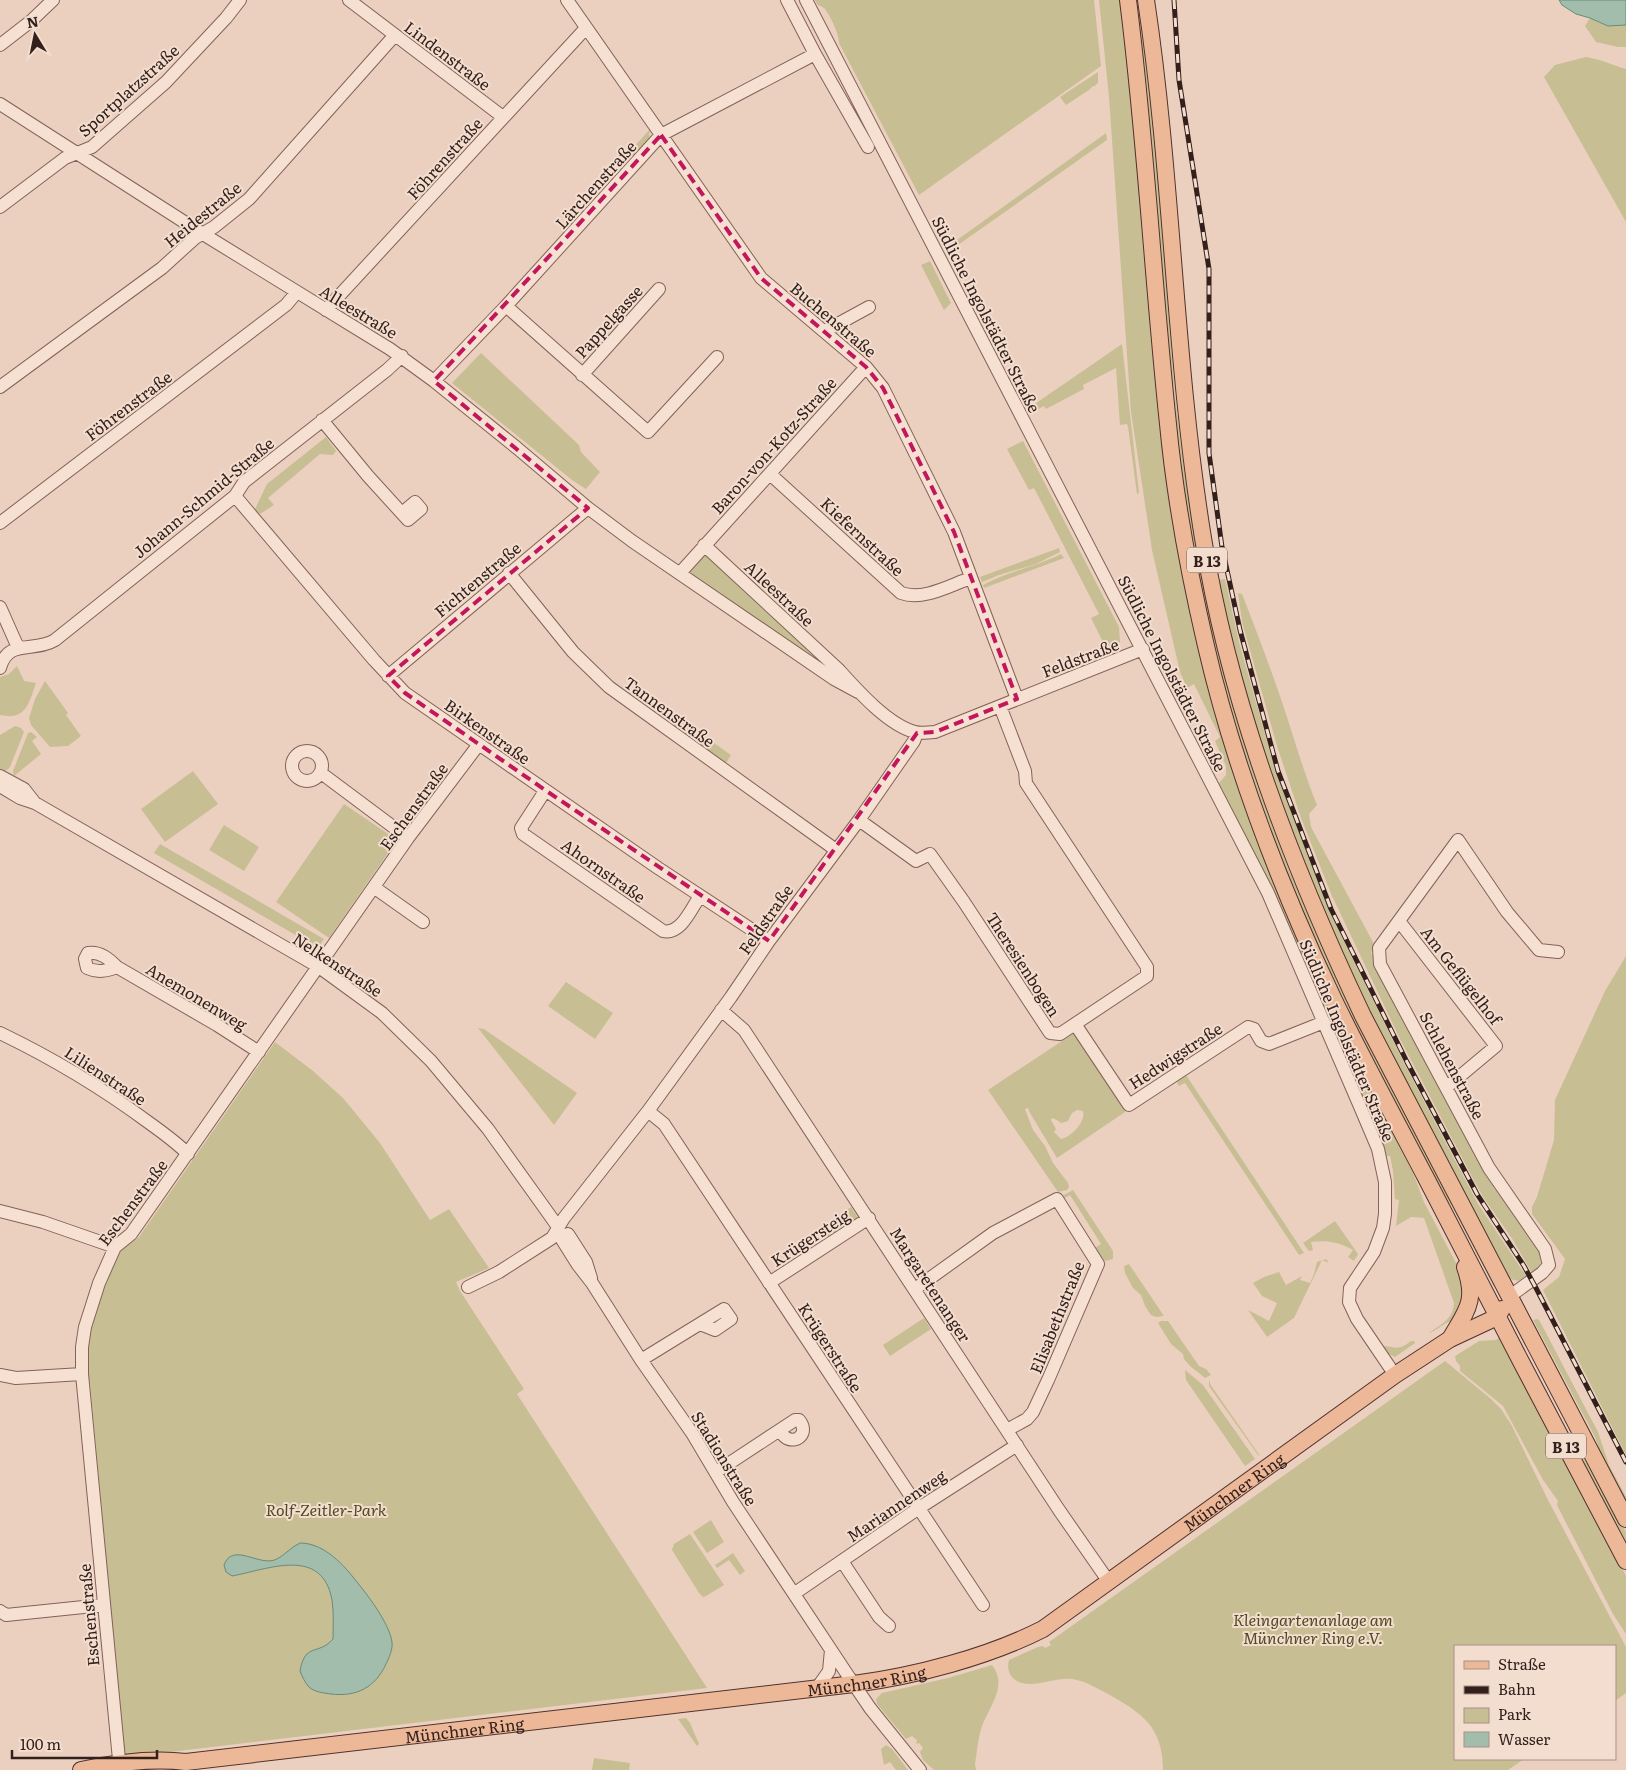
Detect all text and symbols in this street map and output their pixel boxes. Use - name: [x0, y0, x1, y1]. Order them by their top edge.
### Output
- north arrow: [10, 10, 60, 60]
- text: N: [25, 10, 40, 32]
- street label: Lindenstraße: [400, 14, 496, 96]
- street label: Sportplatzstraße: [72, 38, 184, 142]
- street label: Föhrenstraße: [401, 112, 487, 204]
- street label: Lärchenstraße: [549, 135, 641, 233]
- street label: Heidestraße: [158, 175, 246, 253]
- street label: Südliche Ingolstädter Straße: [927, 212, 1047, 416]
- street label: Buchenstraße: [786, 276, 882, 362]
- street label: Alleestraße: [315, 278, 403, 344]
- street label: Pappelgasse: [569, 279, 647, 363]
- street label: Föhrenstraße: [80, 364, 176, 446]
- street label: Baron-von-Kotz-Straße: [705, 371, 841, 519]
- street label: Johann-Schmid-Straße: [127, 431, 279, 563]
- street label: Kiefernstraße: [816, 491, 910, 581]
- street label: Fichtenstraße: [428, 536, 526, 622]
- road number: B 13: [1187, 548, 1227, 572]
- street label: Alleestraße: [740, 554, 820, 632]
- street label: Südliche Ingolstädter Straße: [1113, 571, 1233, 775]
- street label: Feldstraße: [1038, 631, 1122, 683]
- street label: Tannenstraße: [620, 670, 720, 752]
- street label: Birkenstraße: [440, 693, 536, 769]
- street label: Eschenstraße: [373, 757, 453, 855]
- street label: Ahornstraße: [557, 832, 651, 908]
- street label: Feldstraße: [732, 879, 798, 959]
- street label: Theresienbogen: [981, 907, 1067, 1021]
- street label: Am Geflügelhof: [1416, 921, 1509, 1031]
- street label: Nelkenstraße: [288, 926, 388, 1002]
- street label: Südliche Ingolstädter Straße: [1294, 935, 1402, 1145]
- street label: Anemonenweg: [142, 956, 252, 1036]
- street label: Schlehenstraße: [1414, 1007, 1492, 1123]
- street label: Hedwigstraße: [1123, 1016, 1227, 1094]
- street label: Lilienstraße: [60, 1040, 152, 1110]
- street label: Eschenstraße: [91, 1154, 173, 1250]
- street label: Krügersteig: [766, 1202, 854, 1272]
- street label: Margaretenanger: [885, 1222, 978, 1347]
- street label: Elisabethstraße: [1023, 1257, 1089, 1377]
- street label: Krügerstraße: [793, 1297, 869, 1397]
- street label: Stadionstraße: [686, 1406, 764, 1510]
- road number: B 13: [1546, 1434, 1586, 1458]
- street label: Münchner Ring: [1178, 1446, 1289, 1536]
- street label: Mariannenweg: [841, 1463, 951, 1547]
- park label: Rolf-Zeitler-Park: [266, 1497, 387, 1521]
- street label: Eschenstraße: [72, 1563, 104, 1667]
- park label: Kleingartenanlage am Münchner Ring e.V.: [1233, 1607, 1393, 1649]
- legend: [1454, 1645, 1616, 1760]
- text: Straße: [1498, 1652, 1546, 1675]
- street label: Münchner Ring: [805, 1659, 928, 1701]
- text: Bahn: [1498, 1677, 1536, 1700]
- text: Park: [1498, 1702, 1532, 1725]
- street label: Münchner Ring: [403, 1711, 526, 1748]
- text: Wasser: [1498, 1727, 1550, 1750]
- scale bar: [12, 1728, 158, 1760]
- text: 100 m: [20, 1732, 61, 1755]

